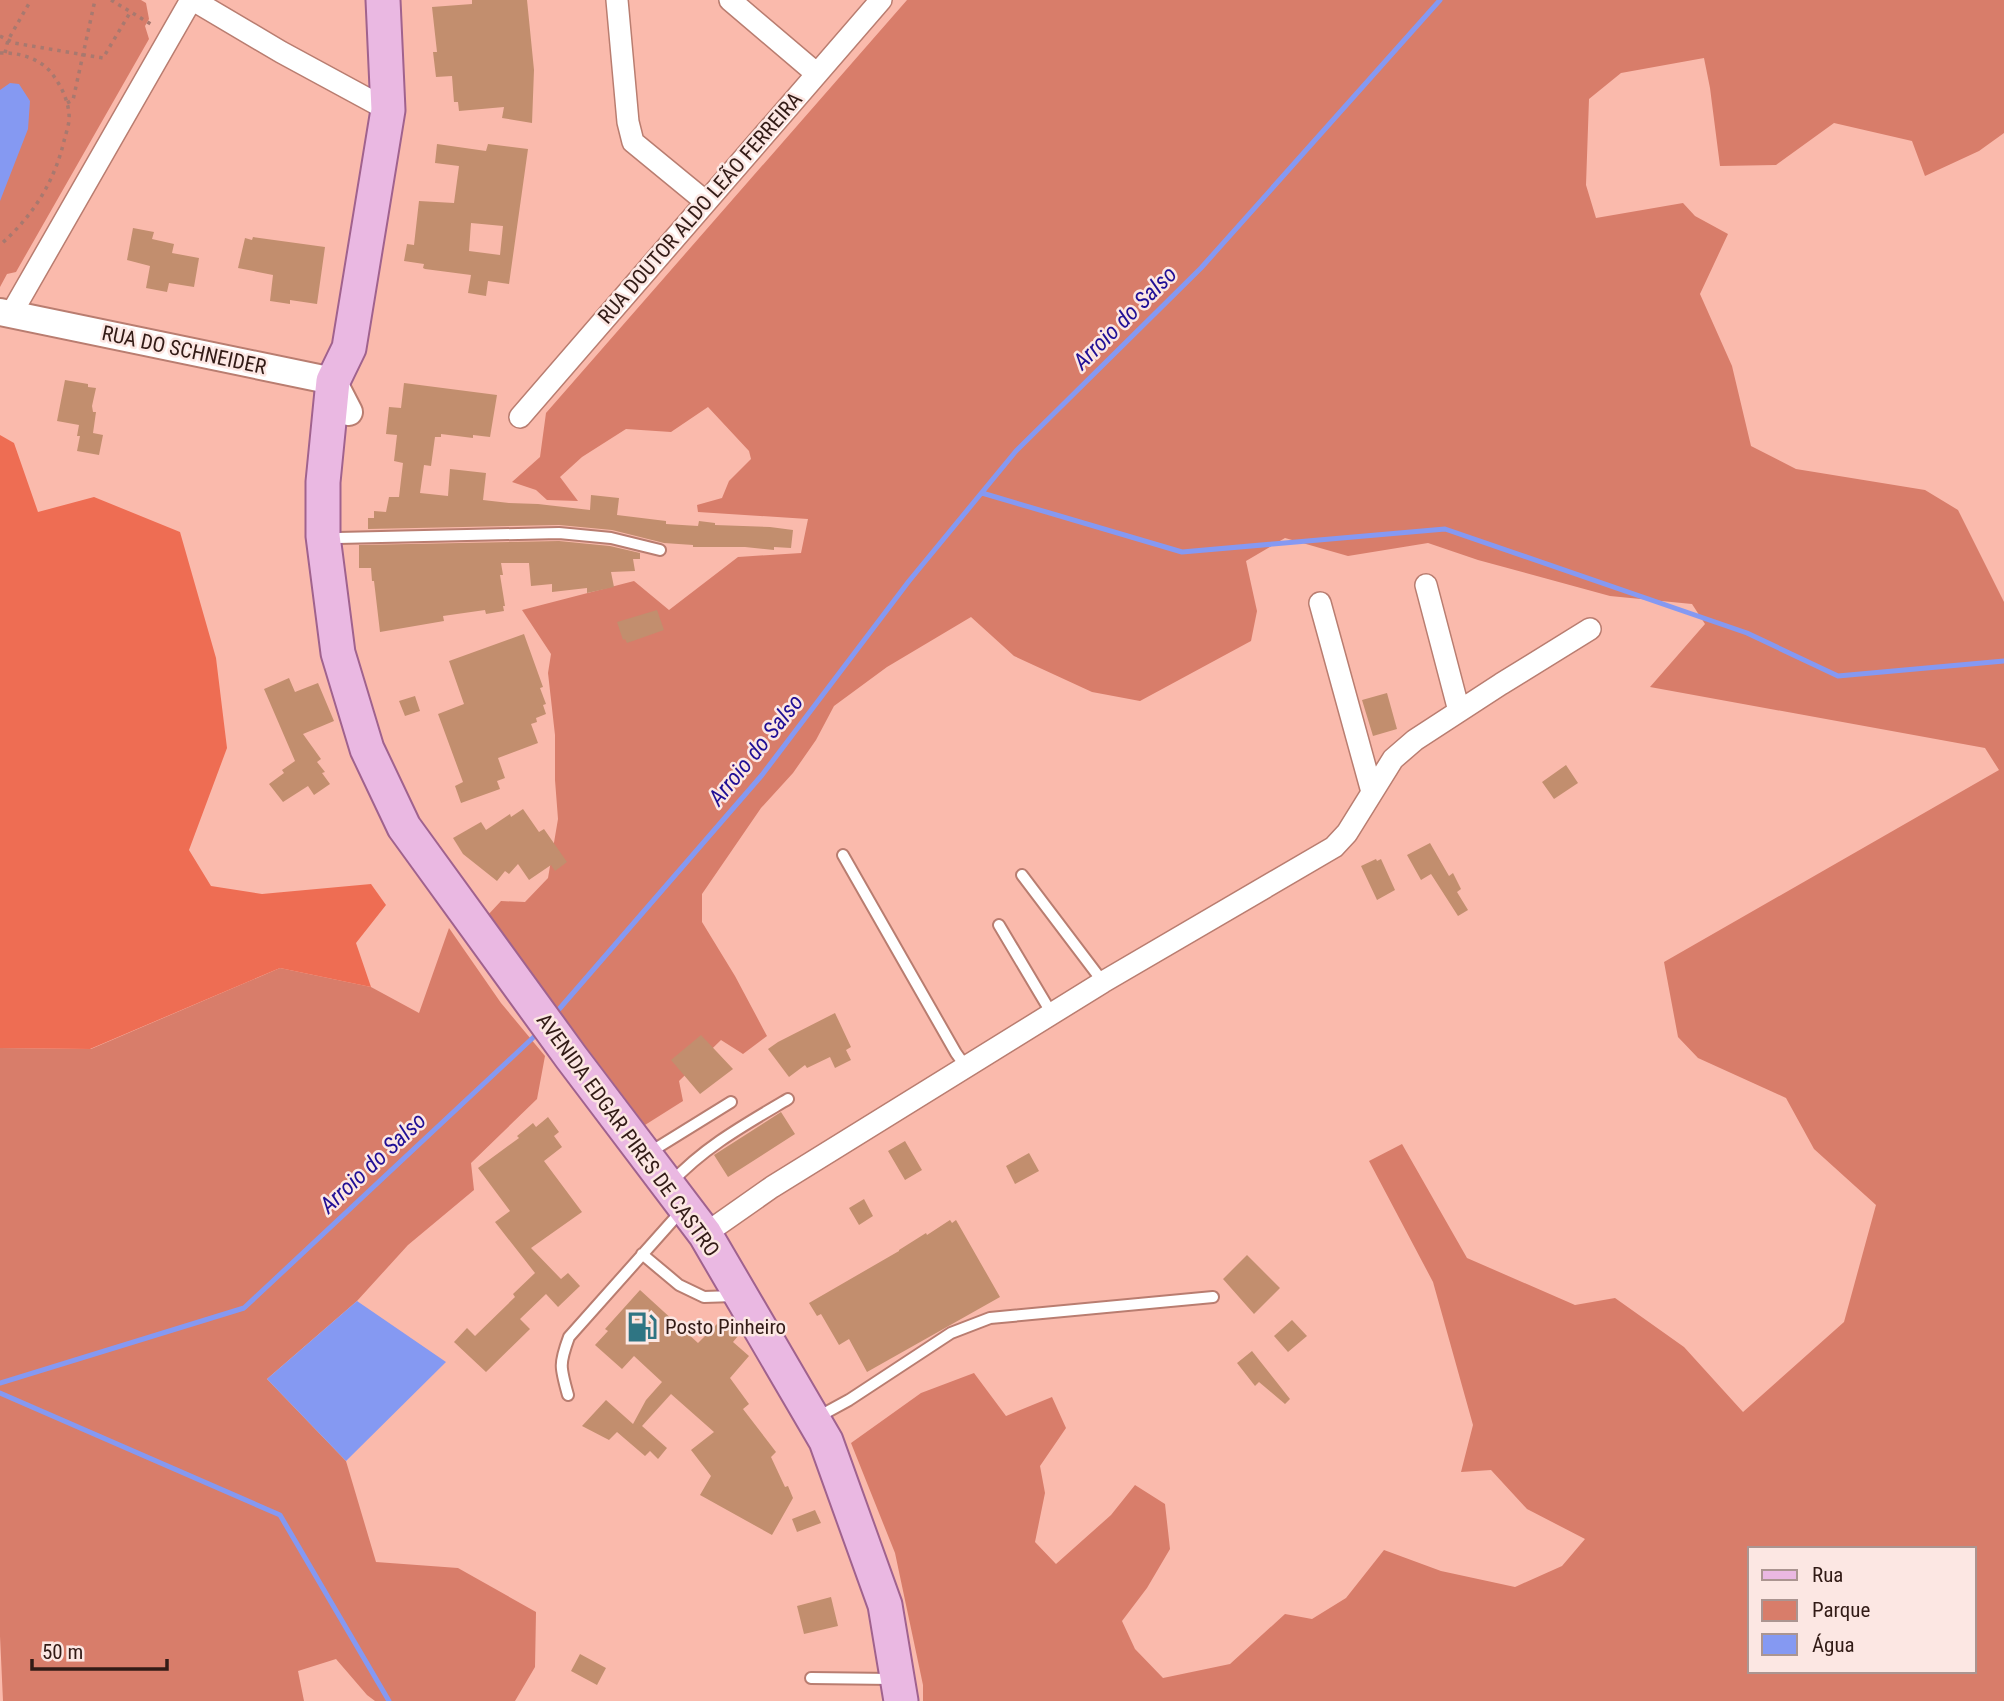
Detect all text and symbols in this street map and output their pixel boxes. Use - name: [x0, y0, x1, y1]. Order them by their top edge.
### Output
- street label: RUA DOUTOR ALDO LEÃO FERREIRA: [593, 88, 807, 328]
- water label: Arroio do Salso: [1067, 261, 1182, 376]
- street label: RUA DO SCHNEIDER: [100, 321, 268, 379]
- water label: Arroio do Salso: [702, 689, 809, 812]
- street label: AVENIDA EDGAR PIRES DE CASTRO: [532, 1009, 724, 1261]
- water label: Arroio do Salso: [314, 1107, 432, 1220]
- fuel station icon: Posto Pinheiro: [625, 1310, 659, 1344]
- place label: Posto Pinheiro: [665, 1315, 786, 1339]
- legend: [1748, 1547, 1976, 1673]
- text: Rua: [1812, 1563, 1843, 1587]
- text: Parque: [1812, 1598, 1870, 1622]
- scale bar: [32, 1628, 166, 1672]
- text: Água: [1812, 1633, 1855, 1657]
- text: 50 m: [42, 1640, 83, 1664]

